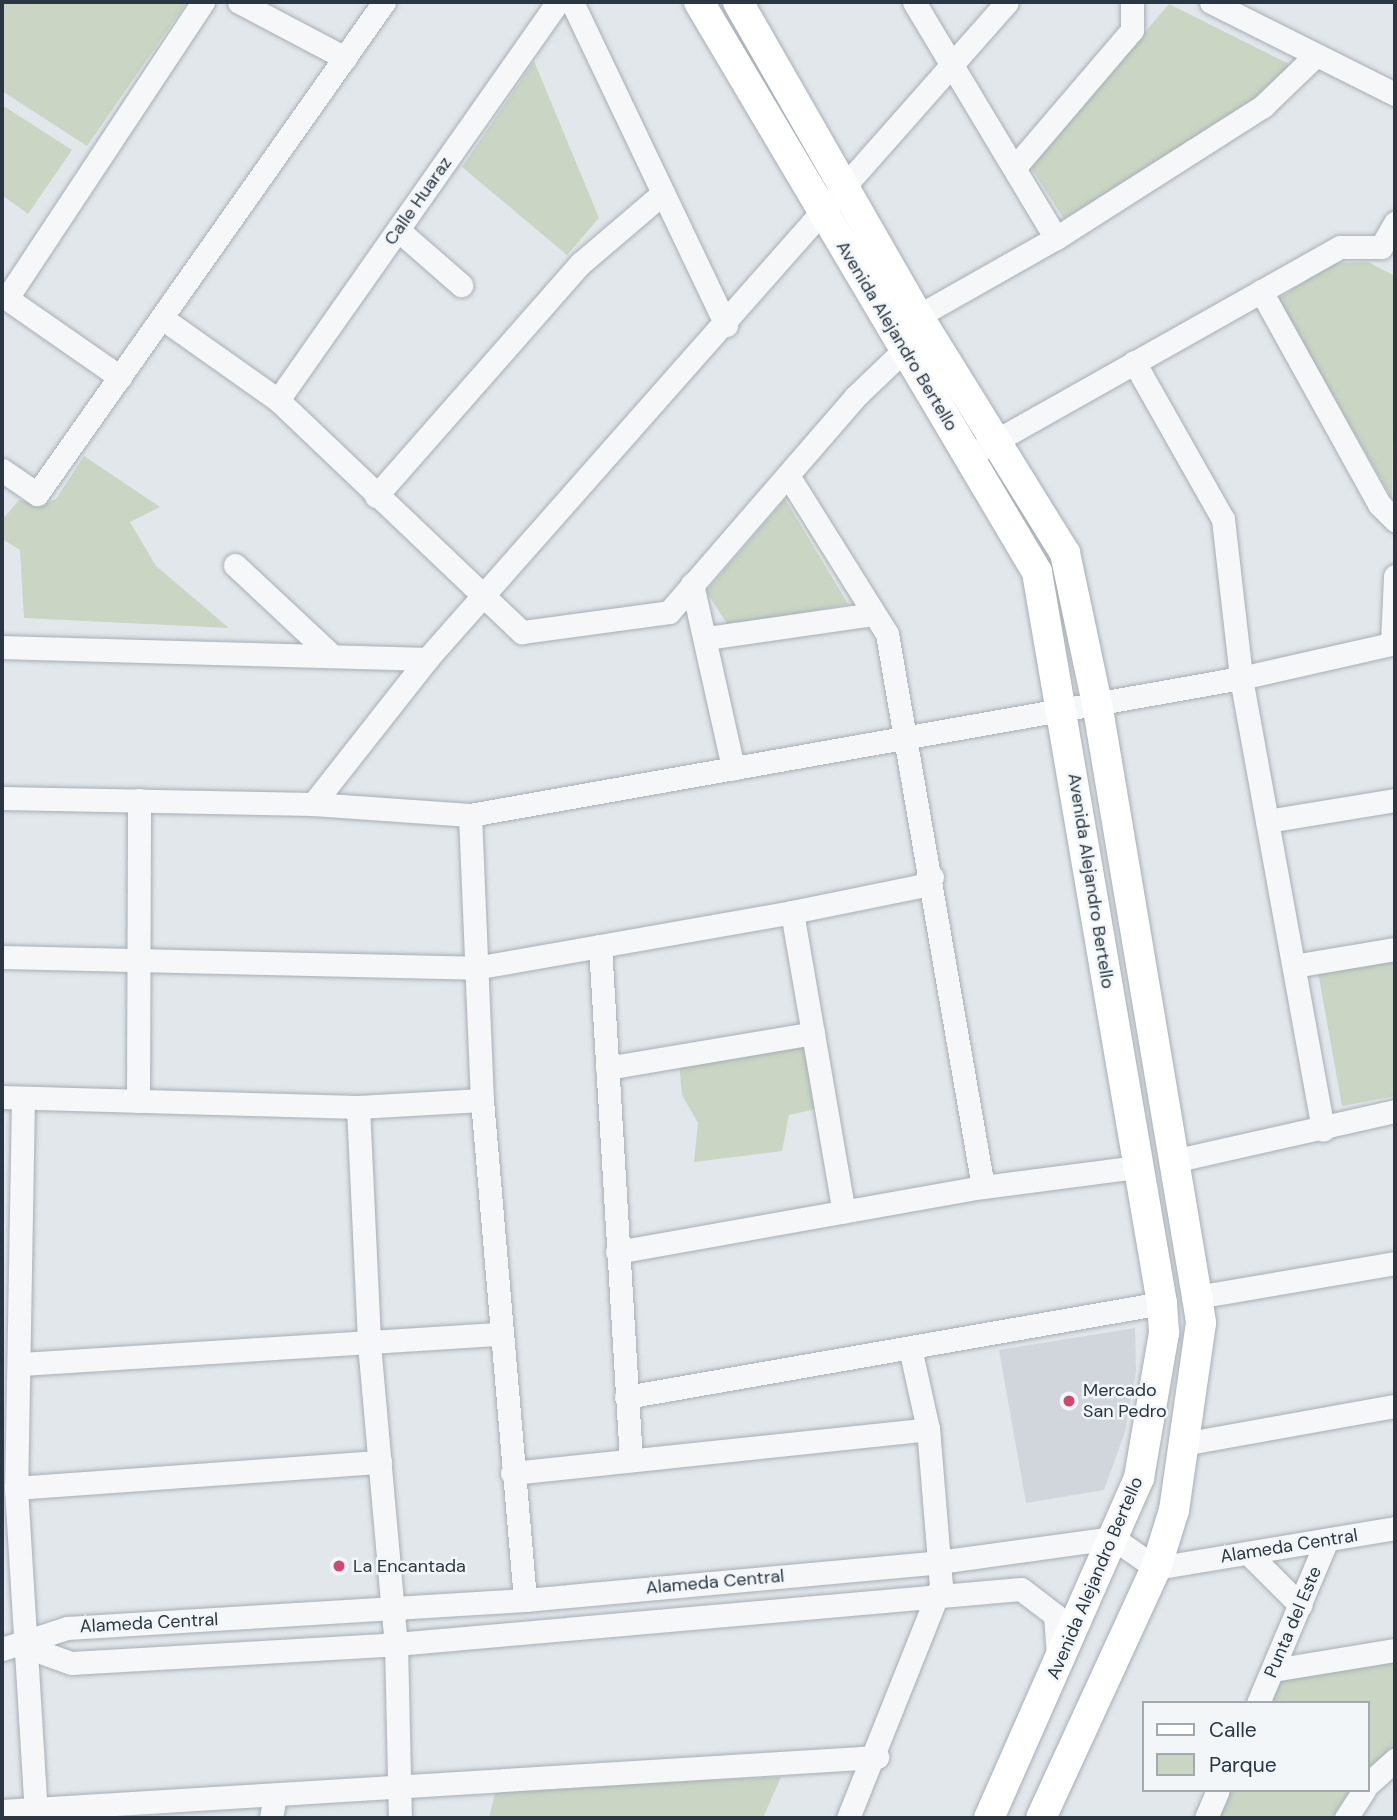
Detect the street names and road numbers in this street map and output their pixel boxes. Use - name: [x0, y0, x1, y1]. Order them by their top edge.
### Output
- street label: Calle Huaraz: [380, 153, 456, 249]
- street label: Avenida Alejandro Bertello: [832, 237, 962, 435]
- street label: Avenida Alejandro Bertello: [1063, 772, 1119, 990]
- street label: Avenida Alejandro Bertello: [1042, 1473, 1148, 1683]
- street label: Alameda Central: [1219, 1524, 1359, 1568]
- street label: Punta del Este: [1260, 1563, 1326, 1681]
- street label: Alameda Central: [645, 1565, 785, 1599]
- street label: Alameda Central: [79, 1609, 219, 1637]

